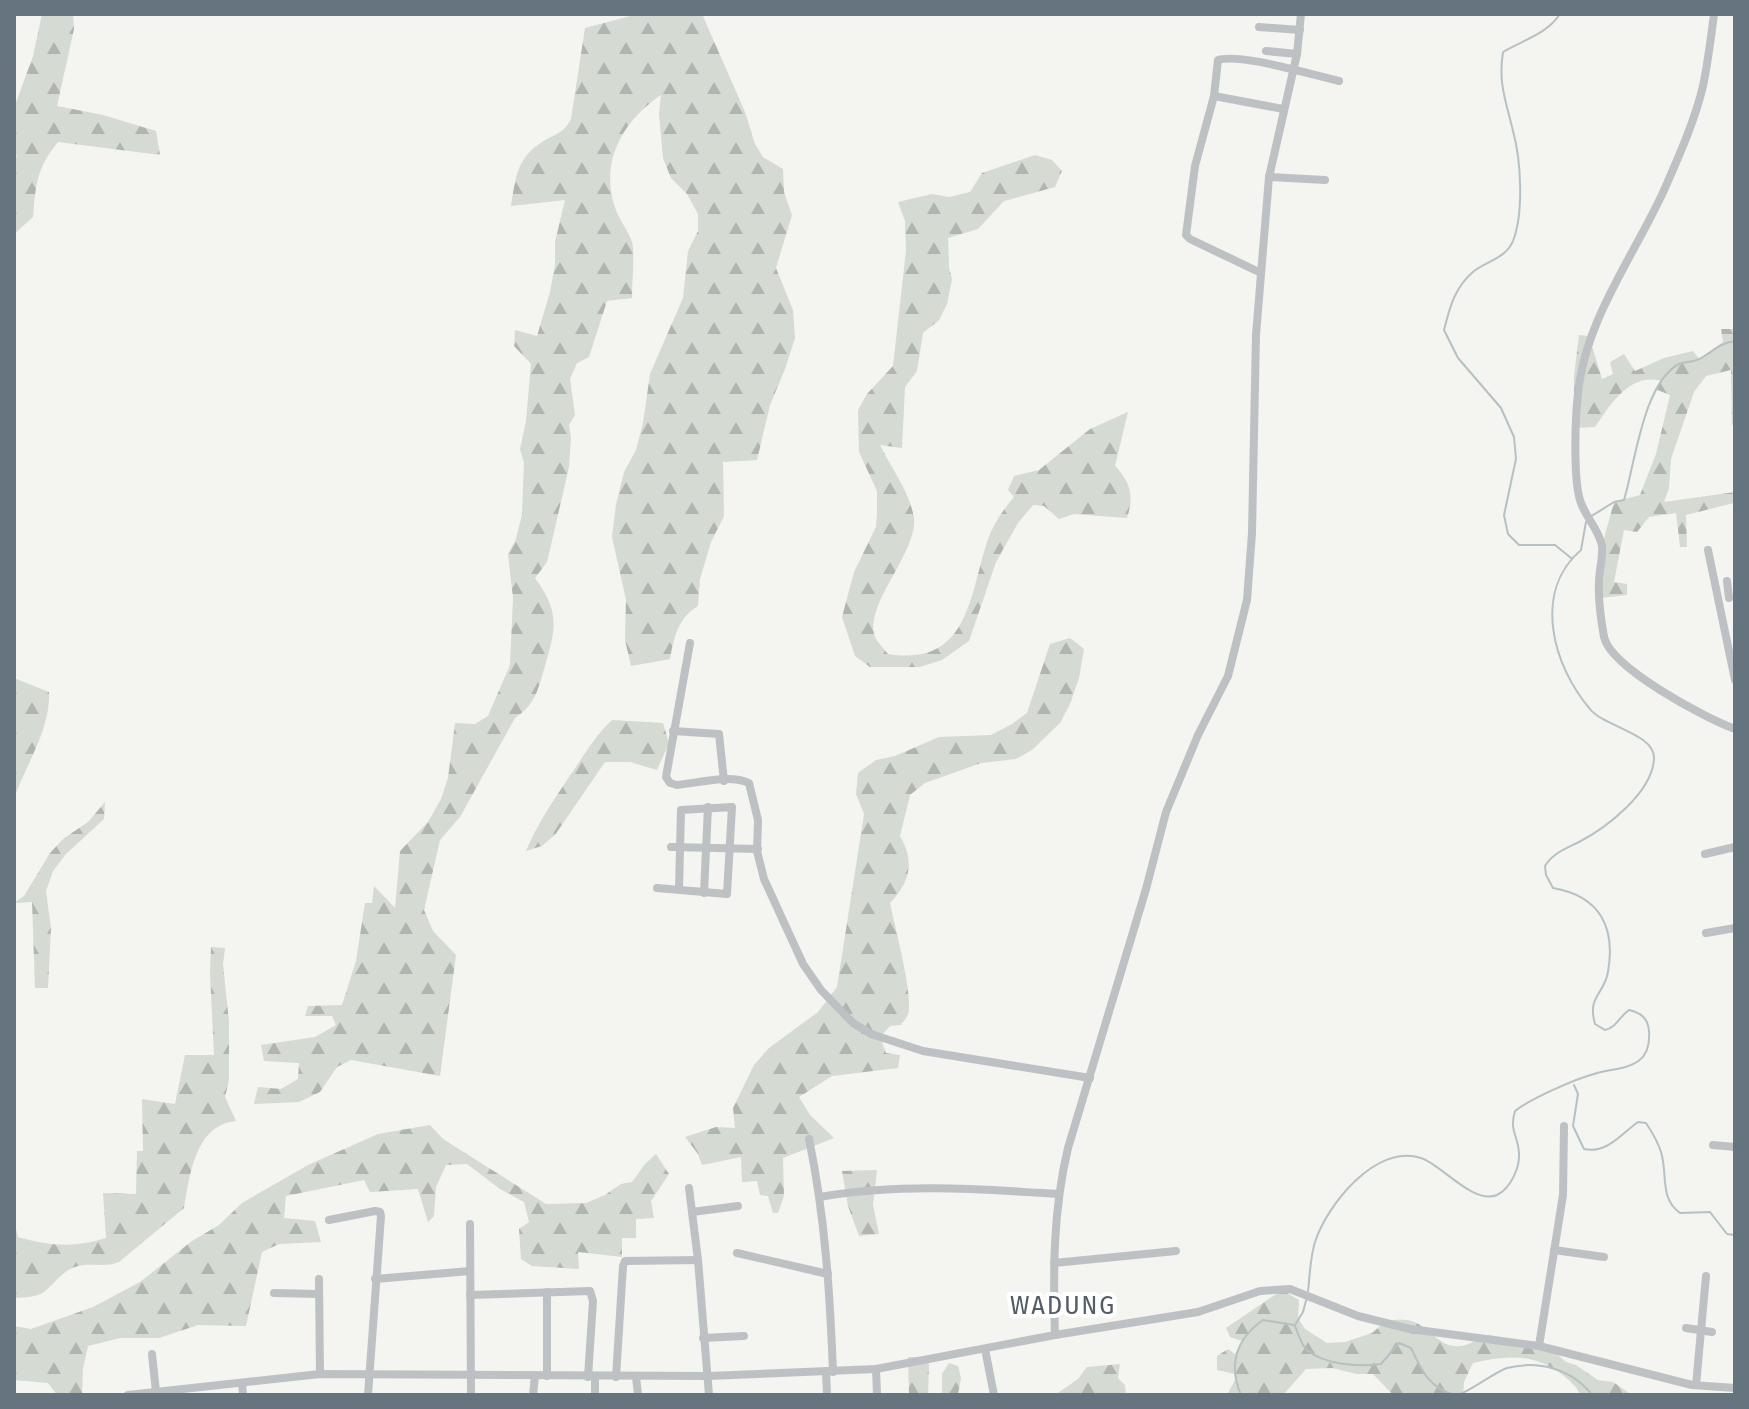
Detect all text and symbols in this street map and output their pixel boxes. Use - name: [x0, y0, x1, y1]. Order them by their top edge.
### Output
- district label: WADUNG: [1010, 1290, 1116, 1321]

